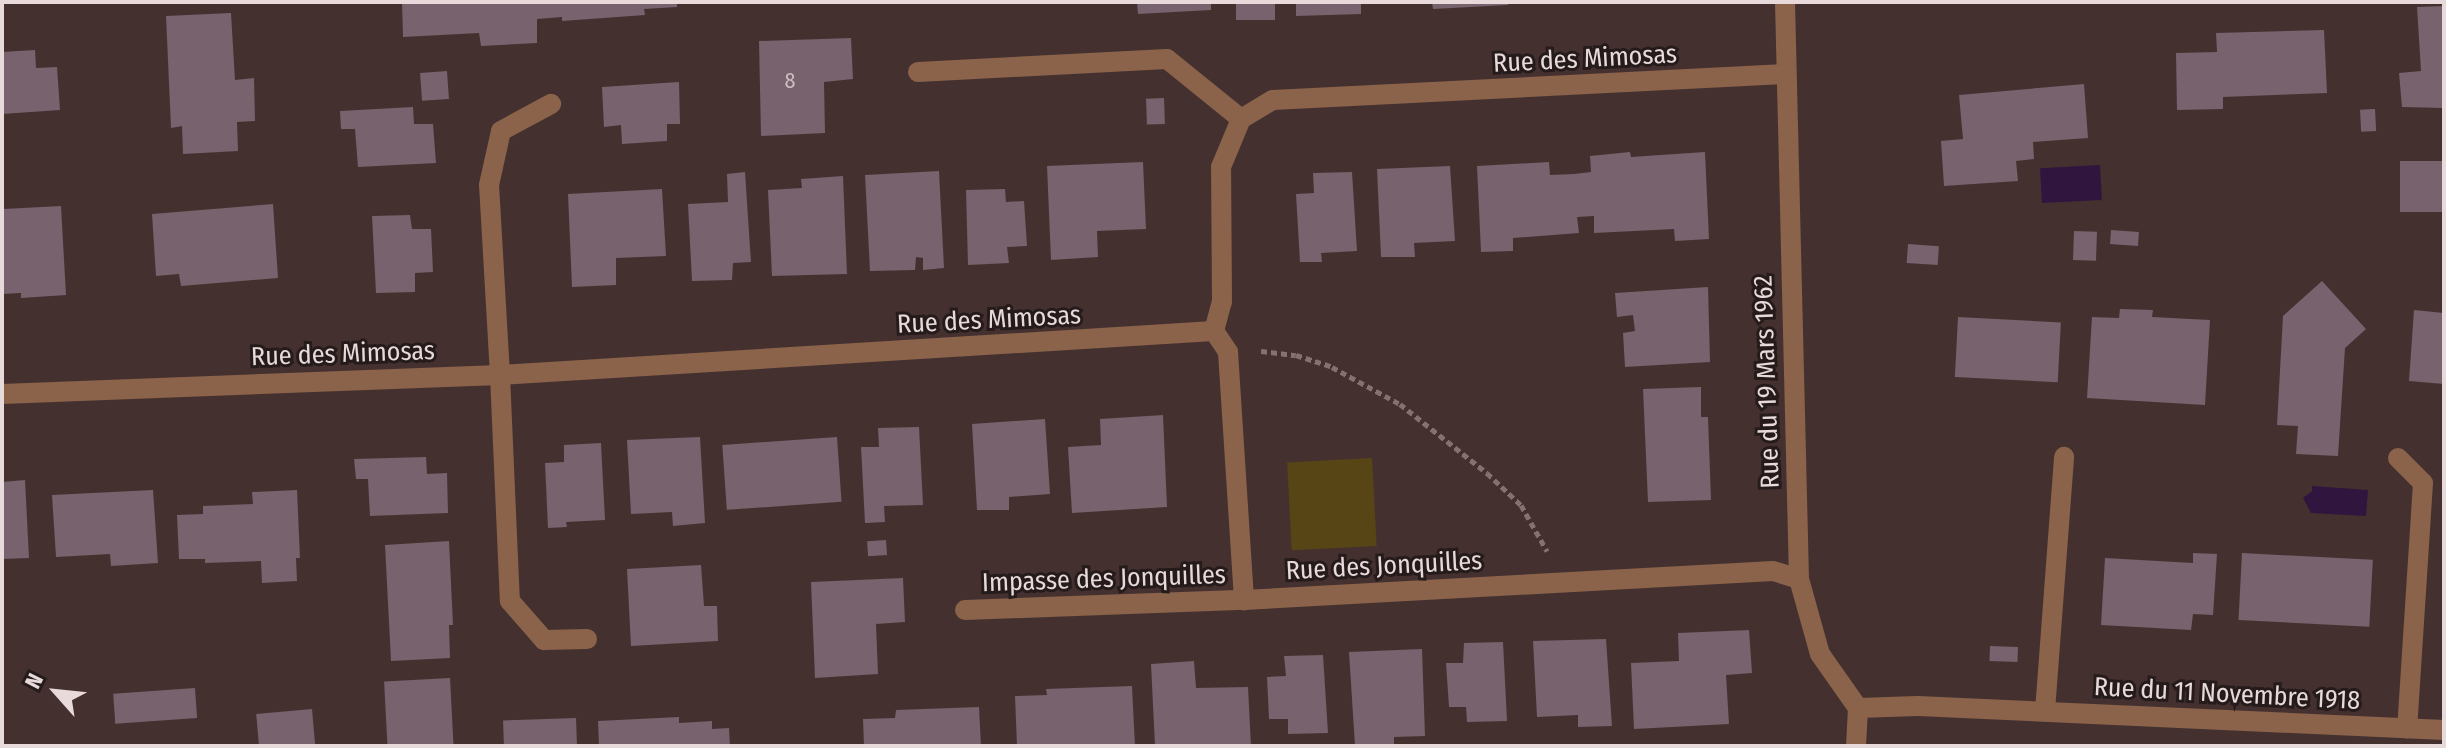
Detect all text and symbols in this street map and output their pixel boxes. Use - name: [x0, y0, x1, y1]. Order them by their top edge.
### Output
- street label: Rue des Mimosas: [1492, 39, 1678, 79]
- house number: 8: [785, 68, 795, 94]
- street label: Rue du 19 Mars 1962: [1748, 275, 1786, 489]
- street label: Rue des Mimosas: [896, 300, 1082, 340]
- street label: Rue des Mimosas: [251, 335, 435, 373]
- street label: Rue des Jonquilles: [1285, 545, 1483, 587]
- street label: Impasse des Jonquilles: [982, 559, 1226, 599]
- north arrow: [16, 652, 96, 732]
- text: N: [19, 669, 49, 693]
- street label: Rue du 11 Novembre 1918: [2093, 671, 2361, 717]

